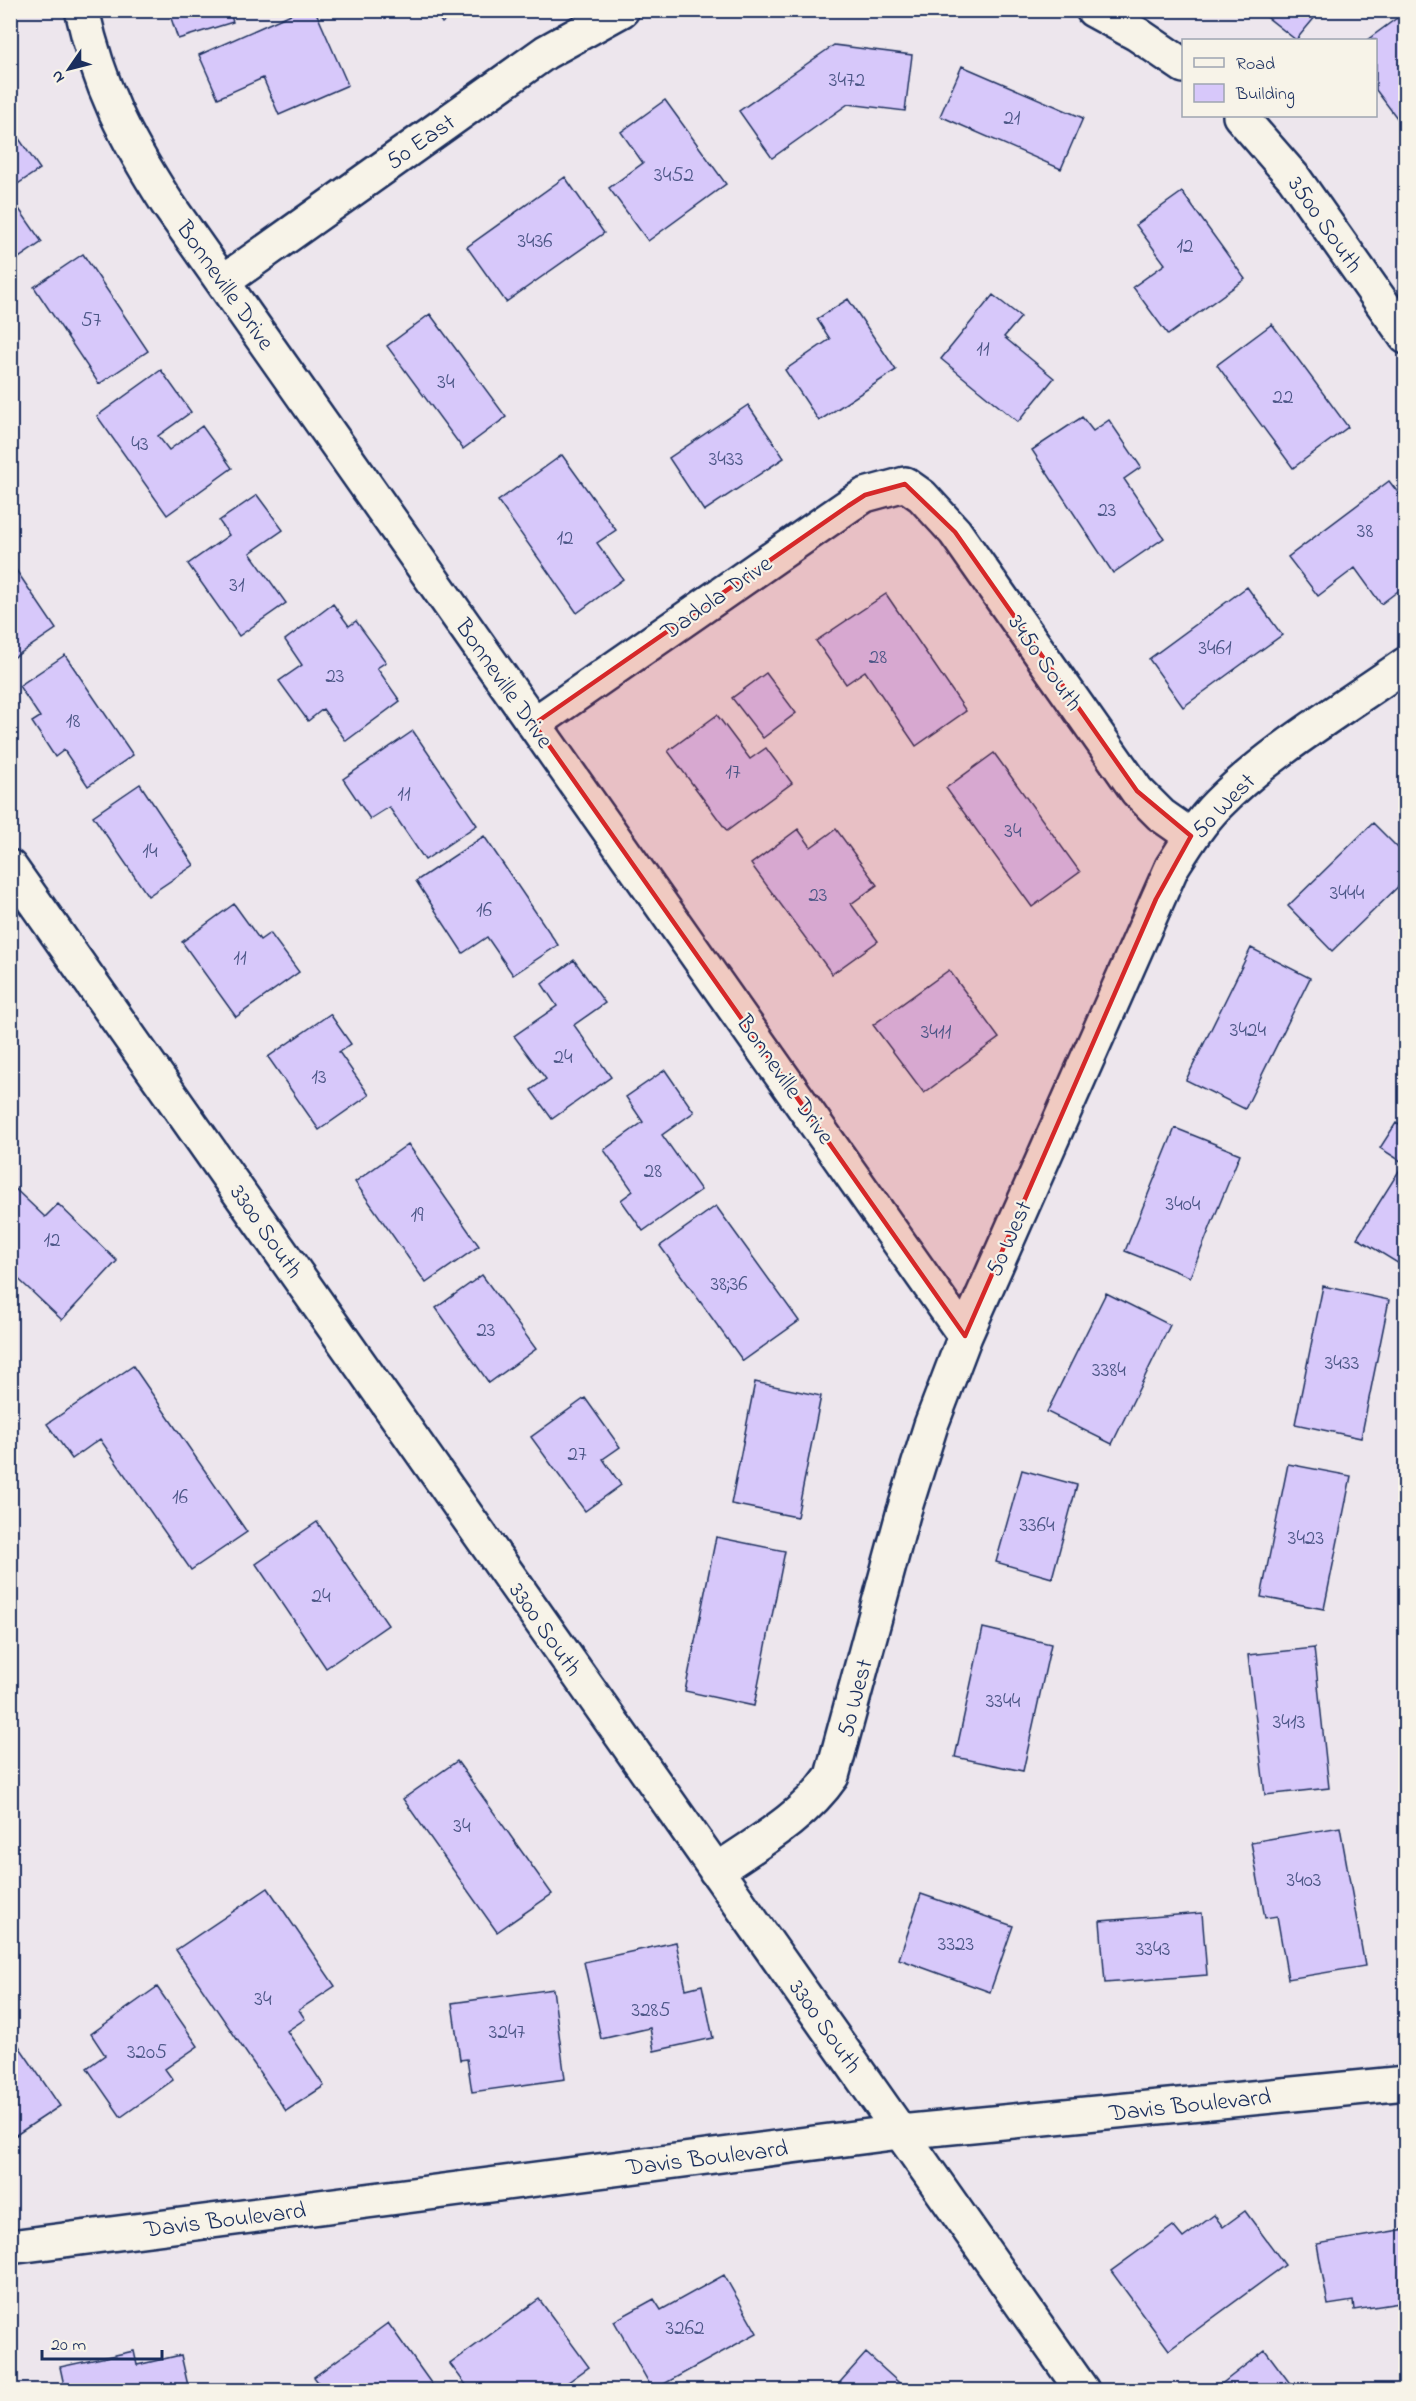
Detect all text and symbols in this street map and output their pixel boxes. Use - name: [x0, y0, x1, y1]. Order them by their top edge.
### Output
- north arrow: [39, 39, 99, 99]
- legend: [1182, 39, 1377, 117]
- text: Road: [1236, 52, 1275, 78]
- text: N: [45, 65, 71, 88]
- house number: 3472: [829, 66, 865, 96]
- text: Building: [1235, 82, 1295, 109]
- house number: 21: [1003, 104, 1021, 134]
- street label: 50 East: [379, 106, 463, 180]
- house number: 3452: [654, 161, 694, 191]
- street label: 3500 South: [1278, 170, 1370, 281]
- street label: Bonneville Drive: [166, 214, 282, 359]
- house number: 3436: [517, 227, 553, 257]
- house number: 12: [1176, 232, 1194, 262]
- house number: 57: [81, 306, 102, 336]
- house number: 11: [976, 335, 990, 365]
- house number: 34: [437, 368, 455, 398]
- house number: 22: [1273, 383, 1293, 413]
- house number: 43: [131, 430, 149, 460]
- house number: 3433: [709, 445, 743, 475]
- house number: 23: [1097, 496, 1117, 526]
- house number: 38: [1357, 517, 1373, 547]
- house number: 12: [556, 524, 574, 554]
- street label: Dadola Drive: [654, 548, 780, 651]
- house number: 31: [229, 571, 245, 601]
- street label: 3450 South: [998, 608, 1090, 719]
- street label: Bonneville Drive: [445, 612, 561, 757]
- house number: 3461: [1198, 634, 1232, 664]
- house number: 28: [869, 643, 887, 673]
- house number: 23: [325, 662, 345, 692]
- house number: 18: [66, 707, 80, 737]
- house number: 17: [725, 758, 741, 788]
- street label: 50 West: [1185, 766, 1265, 848]
- house number: 11: [397, 780, 411, 810]
- house number: 34: [1004, 817, 1022, 847]
- house number: 14: [142, 837, 158, 867]
- house number: 3444: [1330, 879, 1365, 909]
- house number: 23: [808, 881, 828, 911]
- house number: 16: [476, 896, 492, 926]
- house number: 11: [233, 944, 247, 974]
- street label: Bonneville Drive: [726, 1008, 842, 1153]
- house number: 3424: [1230, 1016, 1267, 1046]
- house number: 3411: [921, 1018, 952, 1048]
- house number: 24: [553, 1043, 573, 1073]
- house number: 13: [311, 1063, 327, 1093]
- house number: 28: [644, 1157, 662, 1187]
- street label: 3300 South: [220, 1178, 310, 1287]
- house number: 3404: [1165, 1190, 1201, 1220]
- street label: 50 West: [978, 1195, 1042, 1283]
- house number: 19: [411, 1201, 424, 1231]
- house number: 12: [43, 1226, 61, 1256]
- house number: 38;36: [710, 1270, 748, 1300]
- house number: 23: [476, 1316, 496, 1346]
- house number: 3433: [1325, 1349, 1359, 1379]
- house number: 3384: [1092, 1356, 1126, 1386]
- house number: 27: [567, 1440, 587, 1470]
- house number: 16: [172, 1483, 188, 1513]
- house number: 3364: [1019, 1511, 1055, 1541]
- house number: 3423: [1288, 1524, 1324, 1554]
- street label: 3300 South: [499, 1576, 589, 1685]
- house number: 24: [311, 1582, 331, 1612]
- street label: 50 West: [829, 1656, 884, 1742]
- house number: 3344: [986, 1687, 1021, 1717]
- house number: 3413: [1273, 1708, 1305, 1738]
- house number: 34: [453, 1812, 471, 1842]
- house number: 3403: [1286, 1866, 1322, 1896]
- house number: 3323: [938, 1930, 974, 1960]
- house number: 3343: [1136, 1935, 1170, 1965]
- street label: 3300 South: [779, 1973, 869, 2082]
- house number: 34: [254, 1985, 272, 2015]
- house number: 3285: [632, 1996, 671, 2026]
- house number: 3247: [489, 2018, 526, 2048]
- house number: 3205: [127, 2038, 167, 2068]
- street label: Davis Boulevard: [1107, 2081, 1273, 2132]
- street label: Davis Boulevard: [623, 2132, 791, 2187]
- street label: Davis Boulevard: [141, 2194, 309, 2249]
- house number: 3262: [666, 2314, 704, 2344]
- scale bar: [42, 2323, 162, 2361]
- text: 20 m: [51, 2333, 86, 2359]

